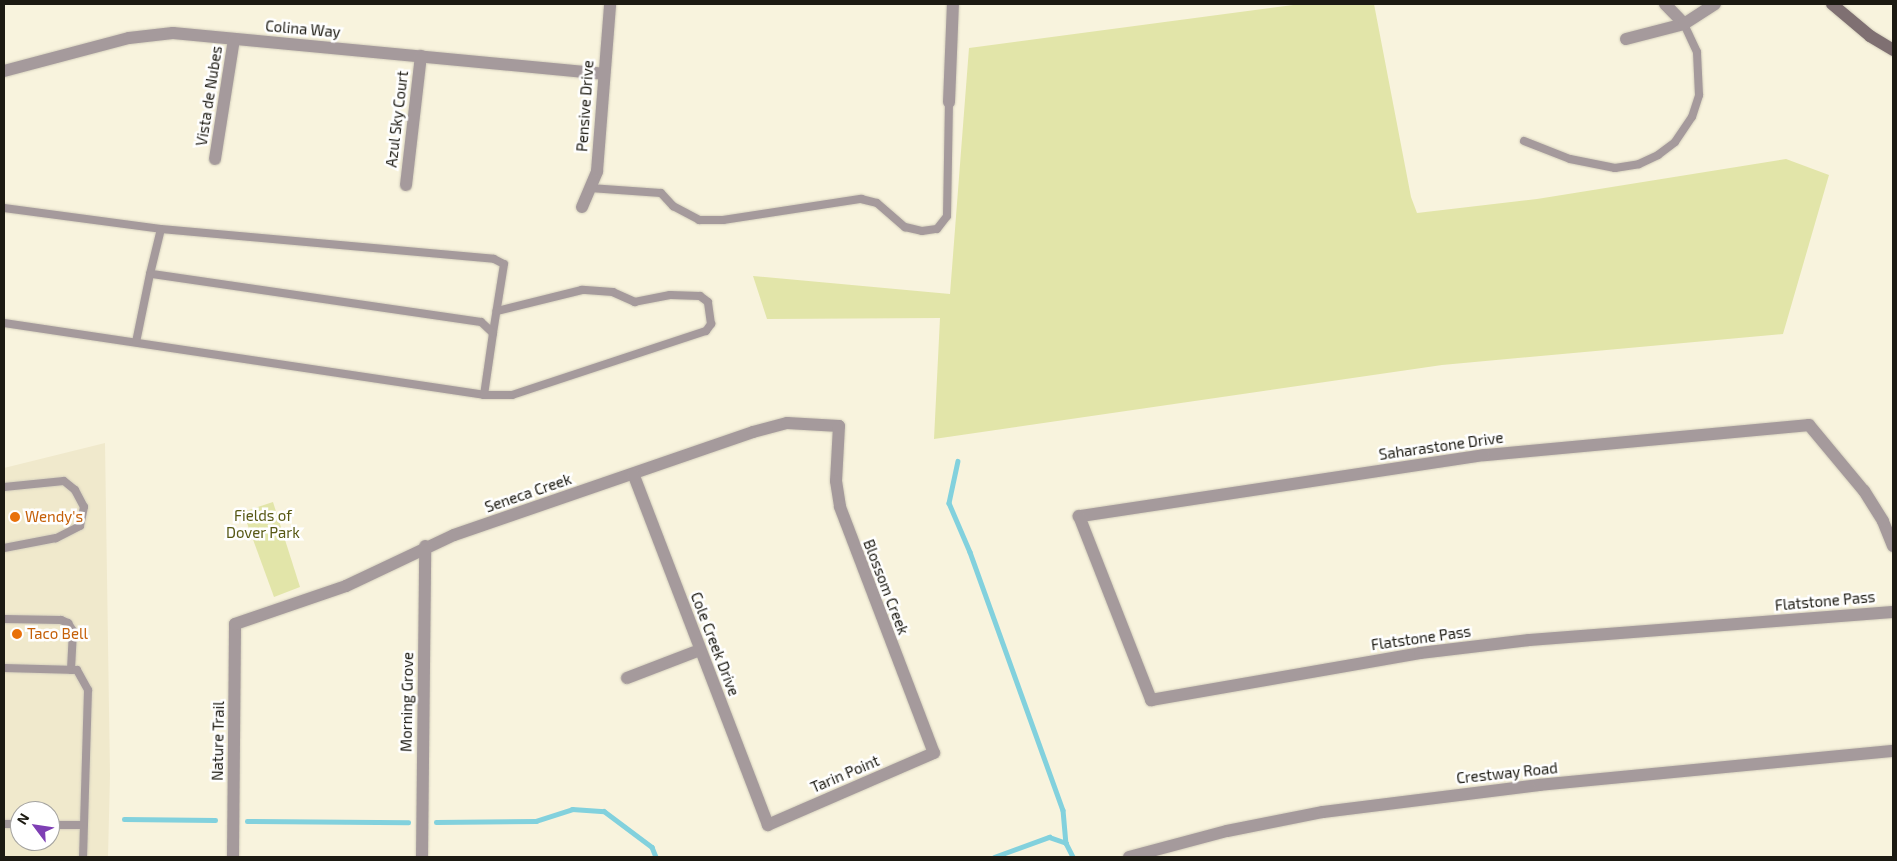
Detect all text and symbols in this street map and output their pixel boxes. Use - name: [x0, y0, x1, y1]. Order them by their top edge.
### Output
- street label: Colina Way: [264, 17, 342, 41]
- street label: Vista de Nubes: [192, 45, 226, 147]
- street label: Pensive Drive: [573, 60, 597, 152]
- street label: Azul Sky Court: [382, 69, 412, 169]
- street label: Saharastone Drive: [1378, 428, 1504, 464]
- street label: Seneca Creek: [482, 470, 574, 516]
- park label: Fields of Dover Park: [226, 506, 300, 541]
- place label: Wendy's: [25, 508, 83, 526]
- marker: Wendy's: [9, 511, 21, 523]
- street label: Blossom Creek: [860, 537, 912, 637]
- street label: Flatstone Pass: [1774, 588, 1876, 614]
- street label: Cole Creek Drive: [687, 589, 743, 699]
- street label: Flatstone Pass: [1370, 622, 1472, 654]
- place label: Taco Bell: [27, 625, 88, 643]
- marker: Taco Bell: [11, 628, 23, 640]
- street label: Morning Grove: [397, 652, 417, 752]
- street label: Nature Trail: [208, 701, 228, 781]
- street label: Tarin Point: [808, 751, 882, 797]
- street label: Crestway Road: [1455, 759, 1559, 787]
- north arrow: [10, 801, 60, 851]
- text: N: [13, 810, 32, 827]

